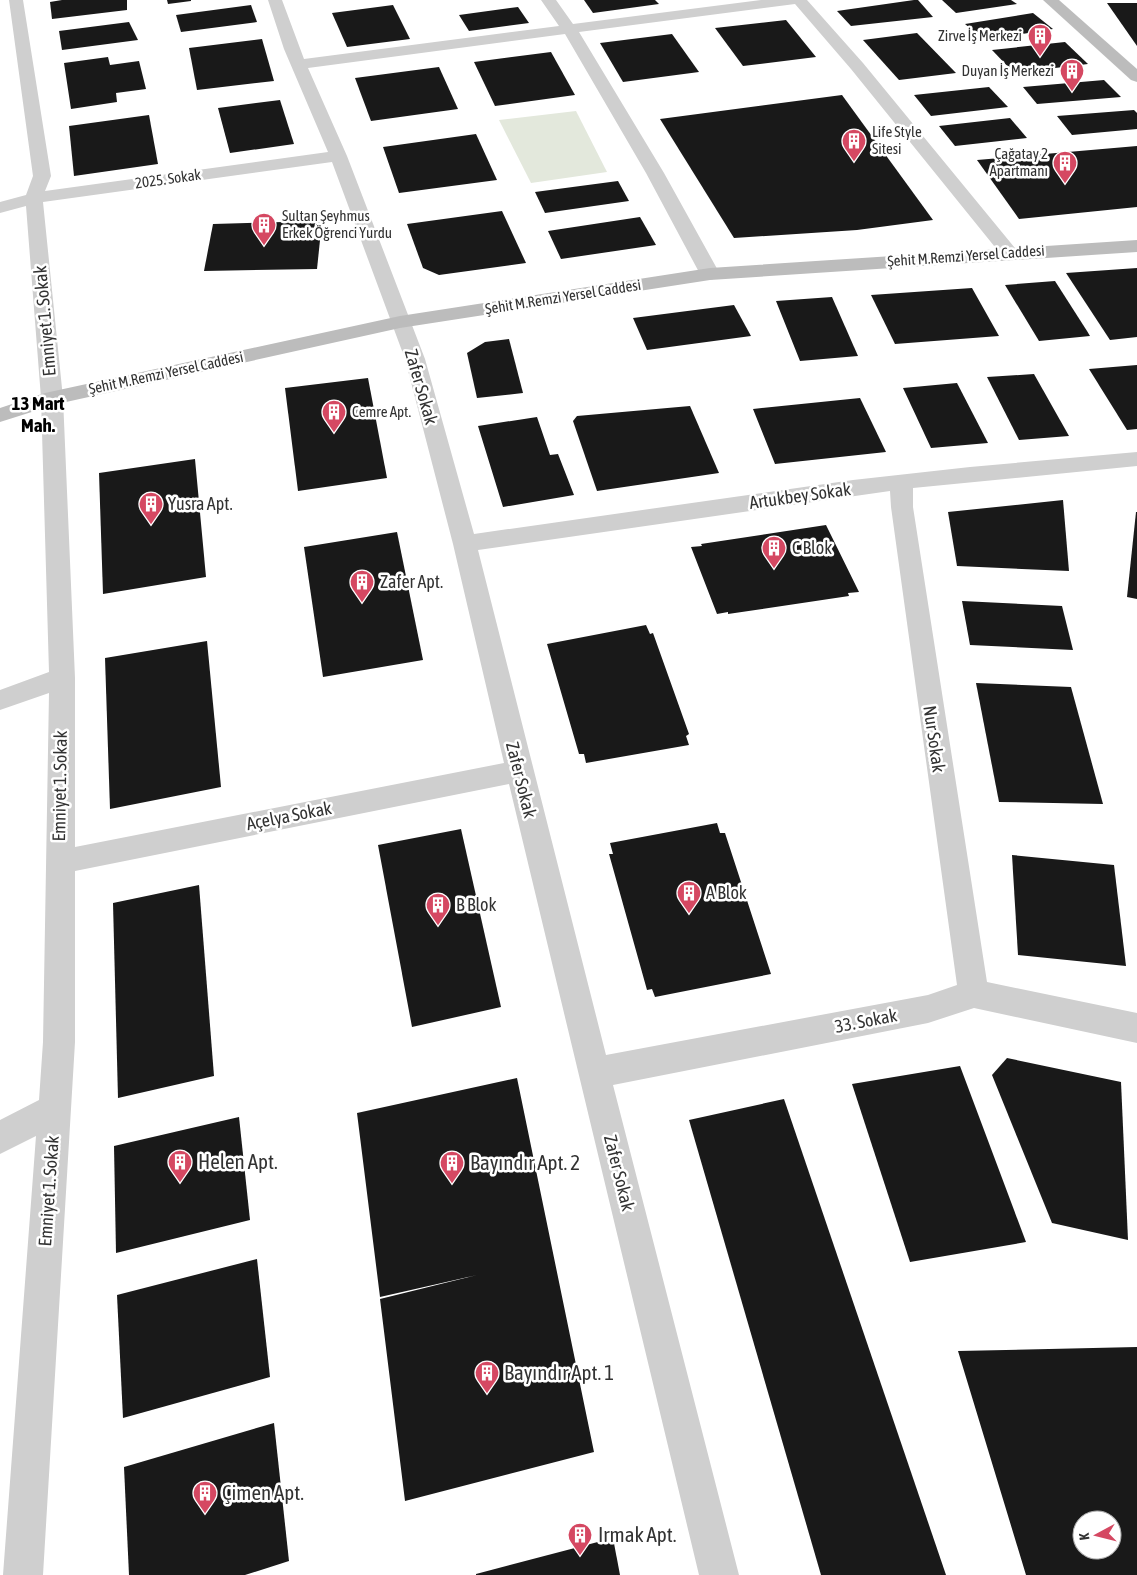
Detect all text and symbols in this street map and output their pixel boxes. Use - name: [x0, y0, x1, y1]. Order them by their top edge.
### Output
- building icon: Zirve İş Merkezi: [1027, 23, 1053, 57]
- place label: Zirve İş Merkezi: [938, 27, 1022, 44]
- building icon: Duyan İş Merkezi: [1059, 58, 1085, 92]
- place label: Duyan İş Merkezi: [962, 62, 1054, 79]
- place label: Life Style Sitesi: [872, 123, 922, 157]
- building icon: Life Style Sitesi: [841, 128, 867, 162]
- place label: Çağatay 2 Apartmanı: [989, 145, 1048, 179]
- building icon: Çağatay 2 Apartmanı: [1052, 150, 1078, 184]
- street label: 2025. Sokak: [134, 165, 202, 192]
- place label: Sultan Şeyhmus Erkek Öğrenci Yurdu: [282, 207, 392, 241]
- building icon: Sultan Şeyhmus Erkek Öğrenci Yurdu: [251, 212, 277, 246]
- street label: Şehit M.Remzi Yersel Caddesi: [887, 242, 1045, 269]
- street label: Emniyet 1. Sokak: [29, 265, 60, 377]
- street label: Şehit M.Remzi Yersel Caddesi: [484, 276, 642, 317]
- street label: Zafer Sokak: [401, 347, 442, 427]
- street label: Şehit M.Remzi Yersel Caddesi: [87, 348, 245, 397]
- district label: 13 Mart Mah.: [12, 392, 65, 436]
- building icon: Cemre Apt.: [321, 399, 347, 433]
- place label: Cemre Apt.: [352, 403, 411, 420]
- street label: Artukbey Sokak: [748, 478, 852, 513]
- building icon: Yusra Apt.: [138, 491, 164, 525]
- place label: Yusra Apt.: [168, 493, 233, 514]
- building icon: C Blok: [761, 535, 787, 569]
- place label: C Blok: [792, 537, 832, 558]
- building icon: Zafer Apt.: [349, 569, 375, 603]
- place label: Zafer Apt.: [380, 571, 443, 592]
- street label: Nur Sokak: [919, 704, 950, 774]
- street label: Emniyet 1. Sokak: [48, 730, 71, 842]
- street label: Zafer Sokak: [502, 740, 541, 820]
- street label: Açelya Sokak: [244, 797, 333, 834]
- building icon: A Blok: [676, 880, 702, 914]
- place label: A Blok: [706, 882, 747, 903]
- building icon: B Blok: [425, 892, 451, 926]
- place label: B Blok: [456, 894, 497, 915]
- street label: 33. Sokak: [833, 1004, 899, 1037]
- street label: Zafer Sokak: [600, 1133, 639, 1213]
- street label: Emniyet 1. Sokak: [34, 1135, 63, 1247]
- building icon: Helen Apt.: [167, 1149, 193, 1183]
- place label: Helen Apt.: [198, 1149, 278, 1173]
- building icon: Bayındır Apt. 2: [439, 1150, 465, 1184]
- place label: Bayındır Apt. 2: [470, 1150, 580, 1174]
- building icon: Bayındır Apt. 1: [474, 1360, 500, 1394]
- place label: Bayındır Apt. 1: [504, 1360, 614, 1384]
- building icon: Çimen Apt.: [192, 1480, 218, 1514]
- place label: Çimen Apt.: [222, 1480, 304, 1504]
- north arrow: [1072, 1510, 1122, 1560]
- building icon: Irmak Apt.: [567, 1522, 593, 1556]
- place label: Irmak Apt.: [598, 1522, 677, 1546]
- text: K: [1076, 1532, 1092, 1541]

